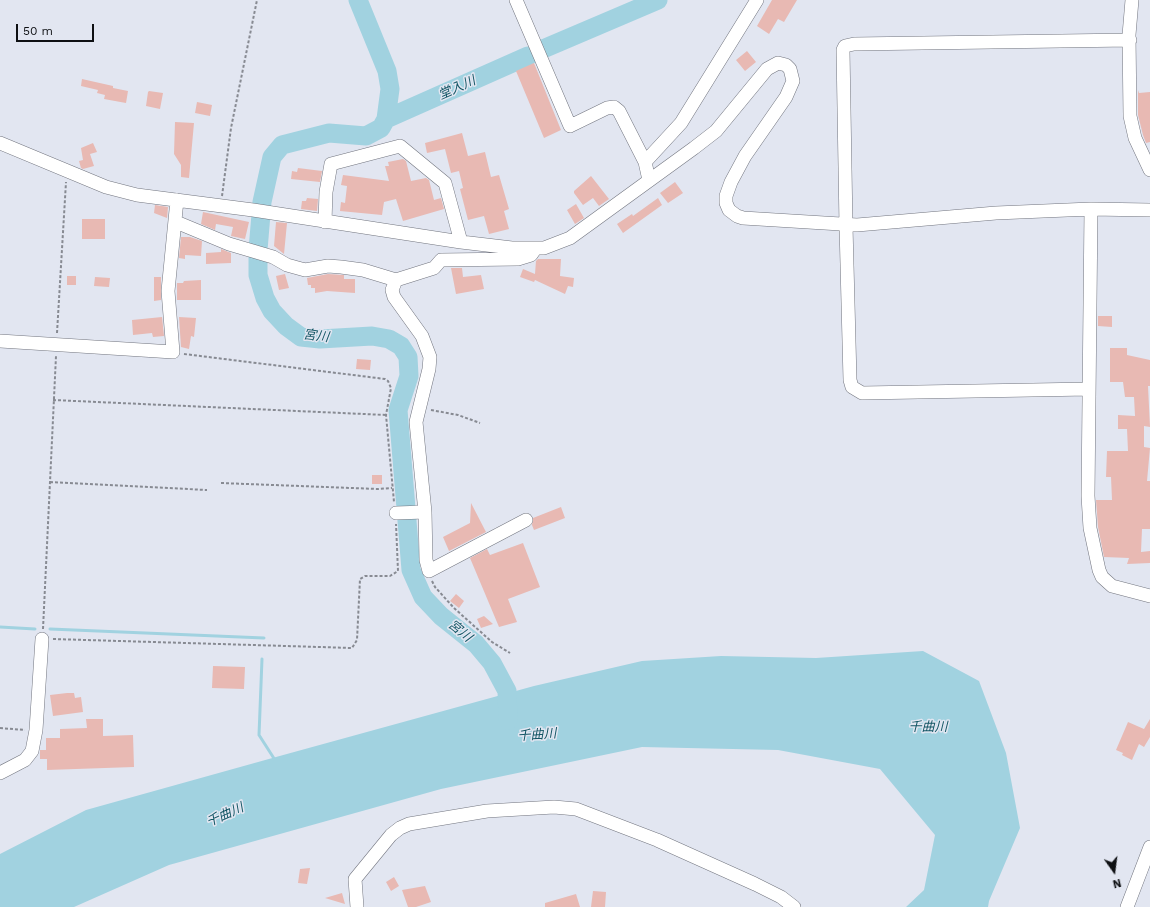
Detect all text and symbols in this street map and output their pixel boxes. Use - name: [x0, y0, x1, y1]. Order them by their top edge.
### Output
- scale bar: [18, 16, 96, 42]
- text: 50 m: [23, 24, 53, 38]
- water label: 堂入川: [436, 73, 478, 103]
- water label: 宮川: [302, 327, 330, 345]
- water label: 宮川: [445, 617, 475, 645]
- water label: 千曲川: [909, 719, 947, 735]
- water label: 千曲川: [517, 726, 557, 744]
- water label: 千曲川: [204, 800, 246, 830]
- north arrow: [1094, 851, 1134, 891]
- text: N: [1111, 876, 1123, 890]

